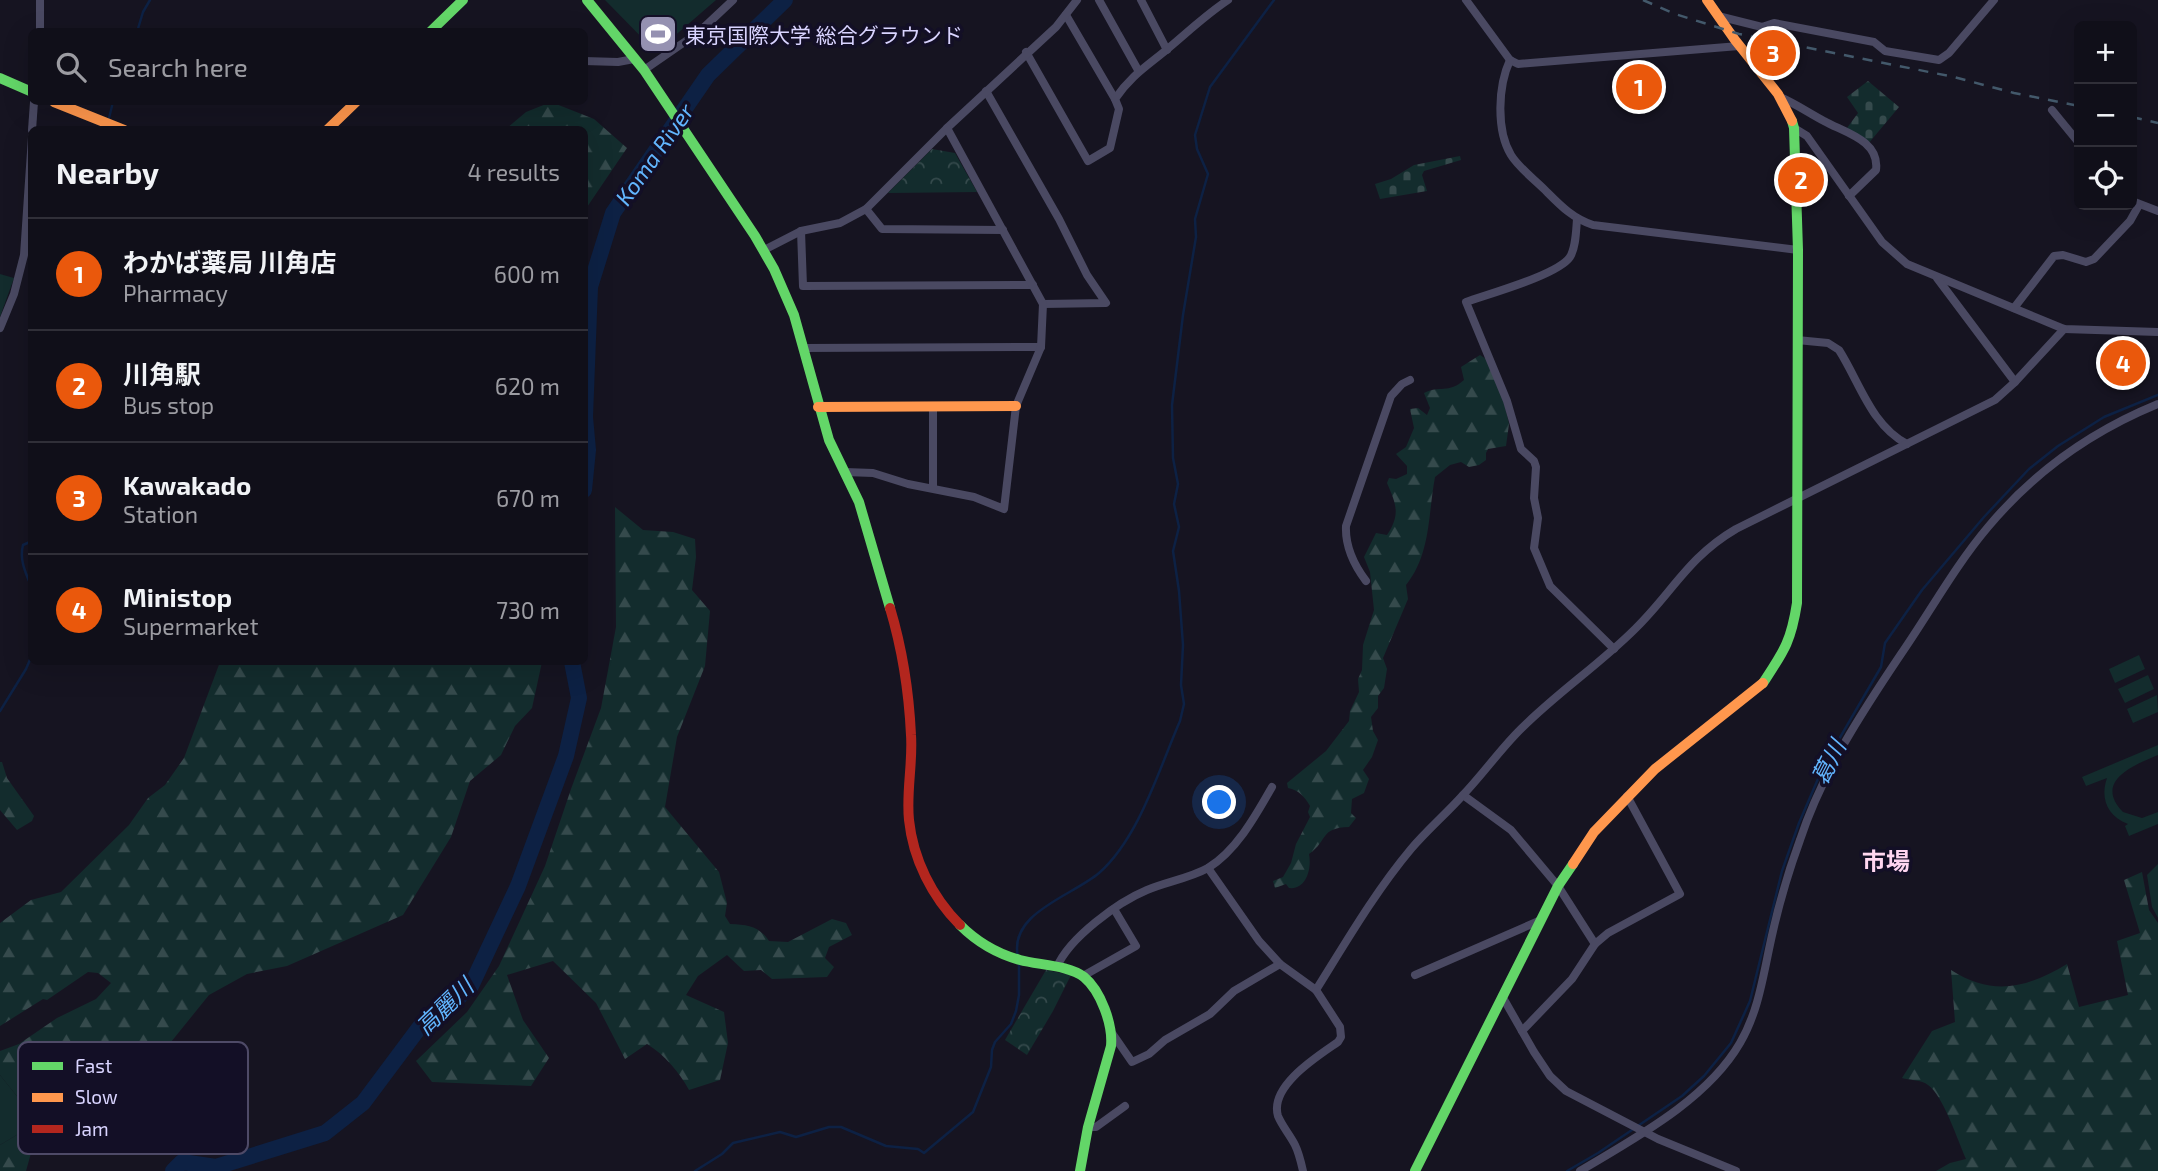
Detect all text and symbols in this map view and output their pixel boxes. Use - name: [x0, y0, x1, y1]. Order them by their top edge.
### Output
- sports icon: 東京国際大学 総合グラウンド: [637, 13, 679, 55]
- map controls: [2074, 21, 2137, 210]
- button: +: [2074, 21, 2137, 84]
- place label: 東京国際大学 総合グラウンド: [685, 22, 963, 47]
- pin: 3: [1750, 27, 1796, 79]
- search box: [28, 28, 588, 105]
- icon: search: [52, 48, 90, 86]
- text: Search here: [108, 51, 248, 82]
- pin: 1: [1616, 61, 1662, 113]
- button: −: [2074, 84, 2137, 147]
- water label: Koma River: [609, 97, 700, 210]
- button: locate: [2074, 147, 2137, 210]
- text: Nearby: [56, 154, 159, 190]
- pin: 2: [1778, 154, 1824, 206]
- text: 4 results: [468, 158, 560, 186]
- text: わかば薬局 川角店: [123, 246, 337, 277]
- text: 1: [74, 260, 84, 288]
- text: 600 m: [494, 260, 560, 288]
- text: Pharmacy: [123, 279, 228, 307]
- pin: 4: [2100, 337, 2146, 389]
- text: 川角駅: [123, 358, 201, 389]
- text: 2: [72, 372, 86, 400]
- text: 620 m: [495, 372, 560, 400]
- text: Bus stop: [123, 391, 214, 419]
- text: Kawakado: [123, 469, 251, 500]
- text: 3: [72, 484, 86, 512]
- text: 670 m: [496, 484, 560, 512]
- text: Station: [123, 500, 198, 528]
- text: Ministop: [123, 581, 232, 612]
- text: 4: [72, 596, 86, 624]
- text: 730 m: [496, 596, 560, 624]
- text: Supermarket: [123, 612, 258, 640]
- water label: 葛川: [1805, 732, 1852, 789]
- your location: [1202, 785, 1236, 819]
- district label: 市場: [1862, 846, 1910, 875]
- water label: 高麗川: [409, 970, 481, 1040]
- legend: [18, 1042, 248, 1154]
- text: Fast: [75, 1054, 112, 1077]
- text: Slow: [75, 1085, 118, 1108]
- text: Jam: [75, 1117, 109, 1140]

